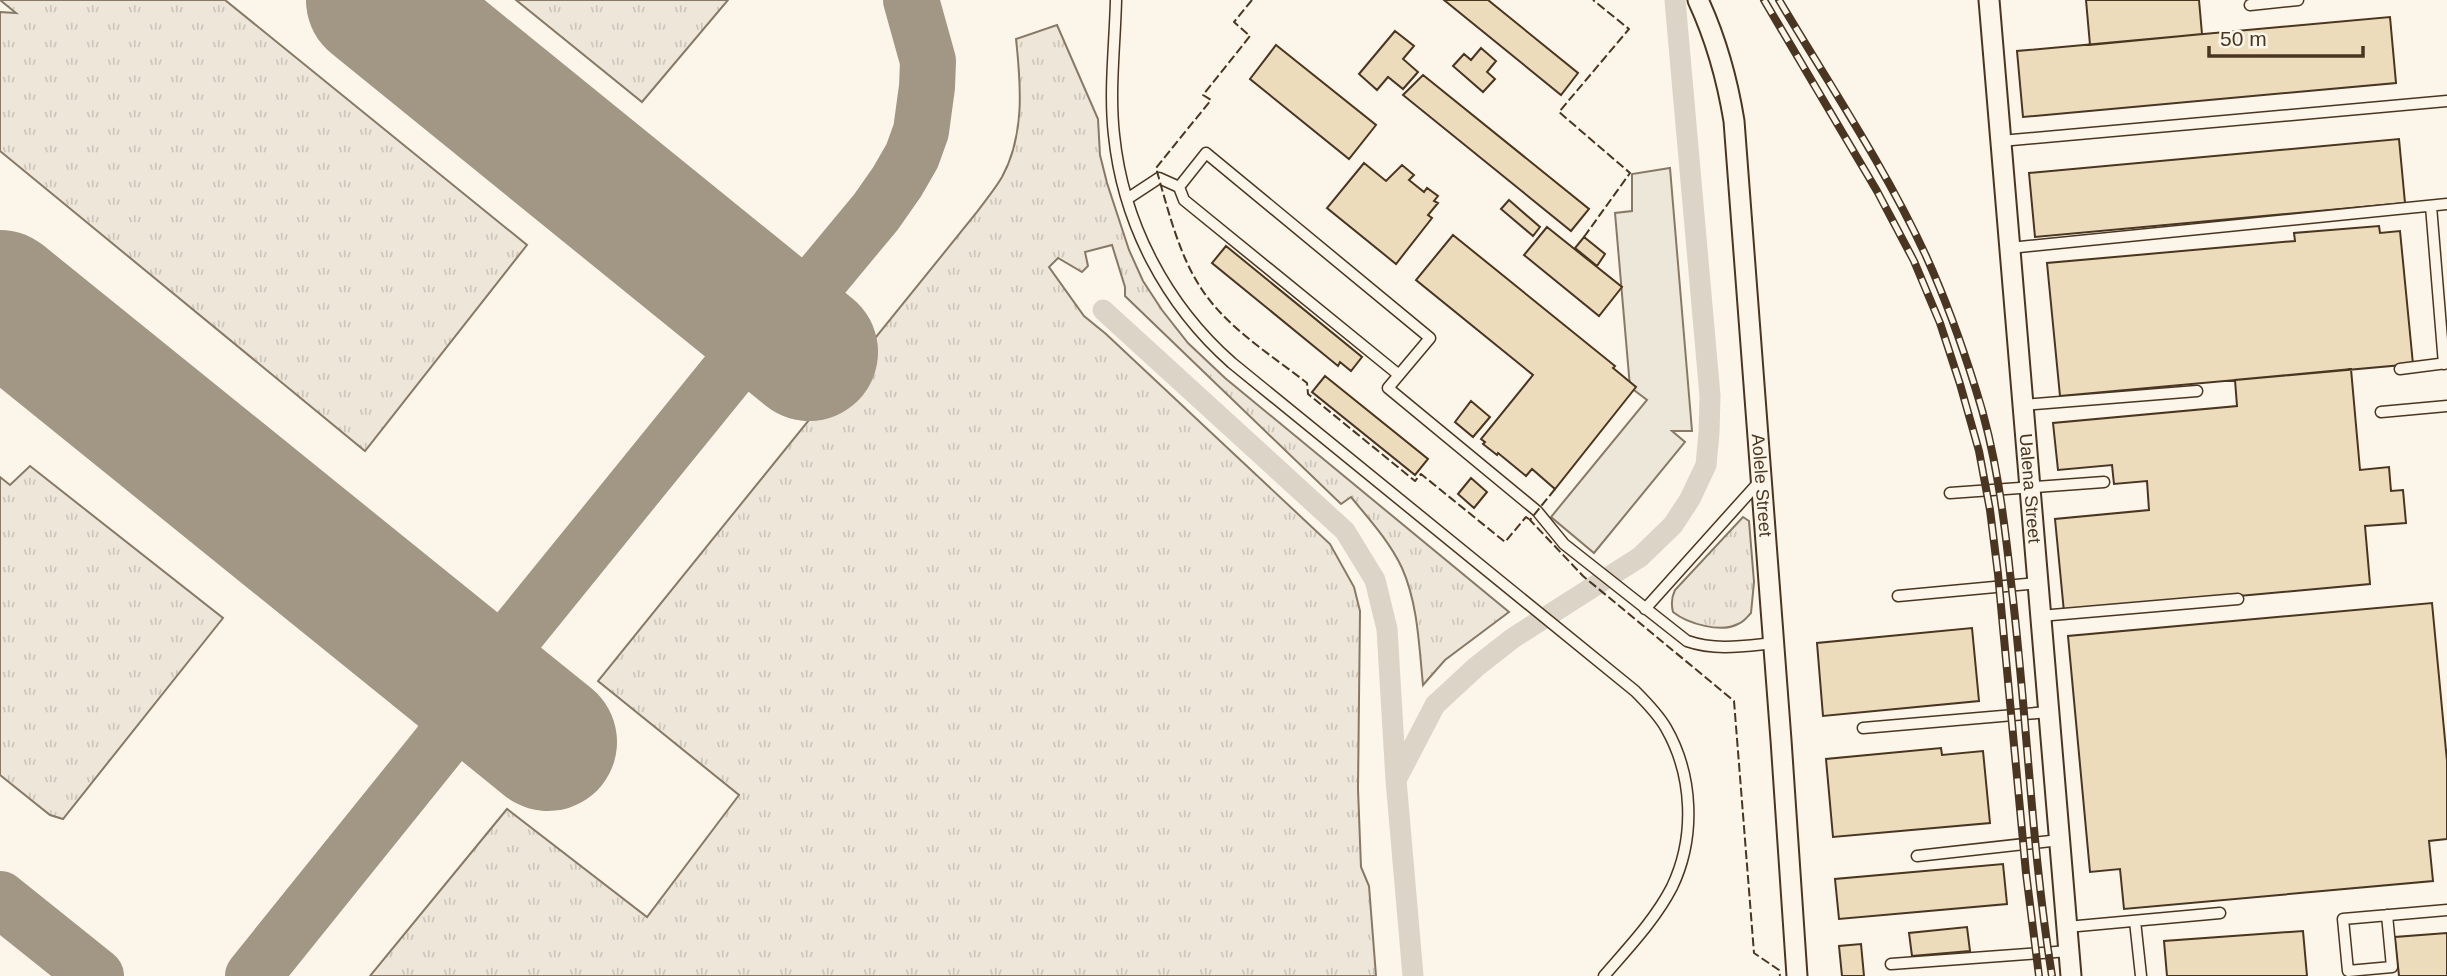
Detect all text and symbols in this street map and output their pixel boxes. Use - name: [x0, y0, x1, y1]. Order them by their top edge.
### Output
- scale bar: [2209, 14, 2363, 58]
- text: 50 m: [2220, 27, 2267, 50]
- street label: Aolele Street: [1748, 433, 1776, 538]
- street label: Ualena Street: [2015, 433, 2045, 544]

